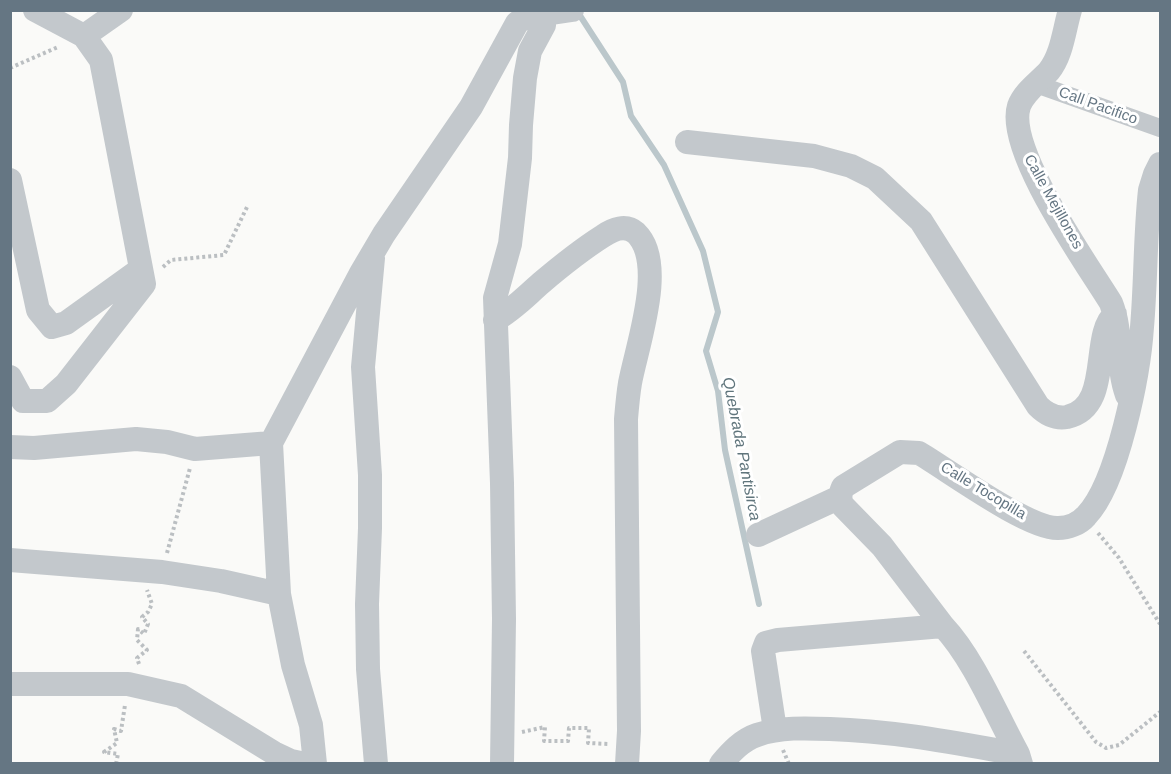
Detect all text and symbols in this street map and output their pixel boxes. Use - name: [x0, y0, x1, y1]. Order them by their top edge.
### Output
- street label: Call Pacifico: [1056, 83, 1140, 129]
- street label: Calle Mejillones: [1020, 152, 1086, 252]
- water label: Quebrada Pantisirca: [718, 376, 764, 522]
- street label: Calle Tocopilla: [937, 458, 1029, 524]

